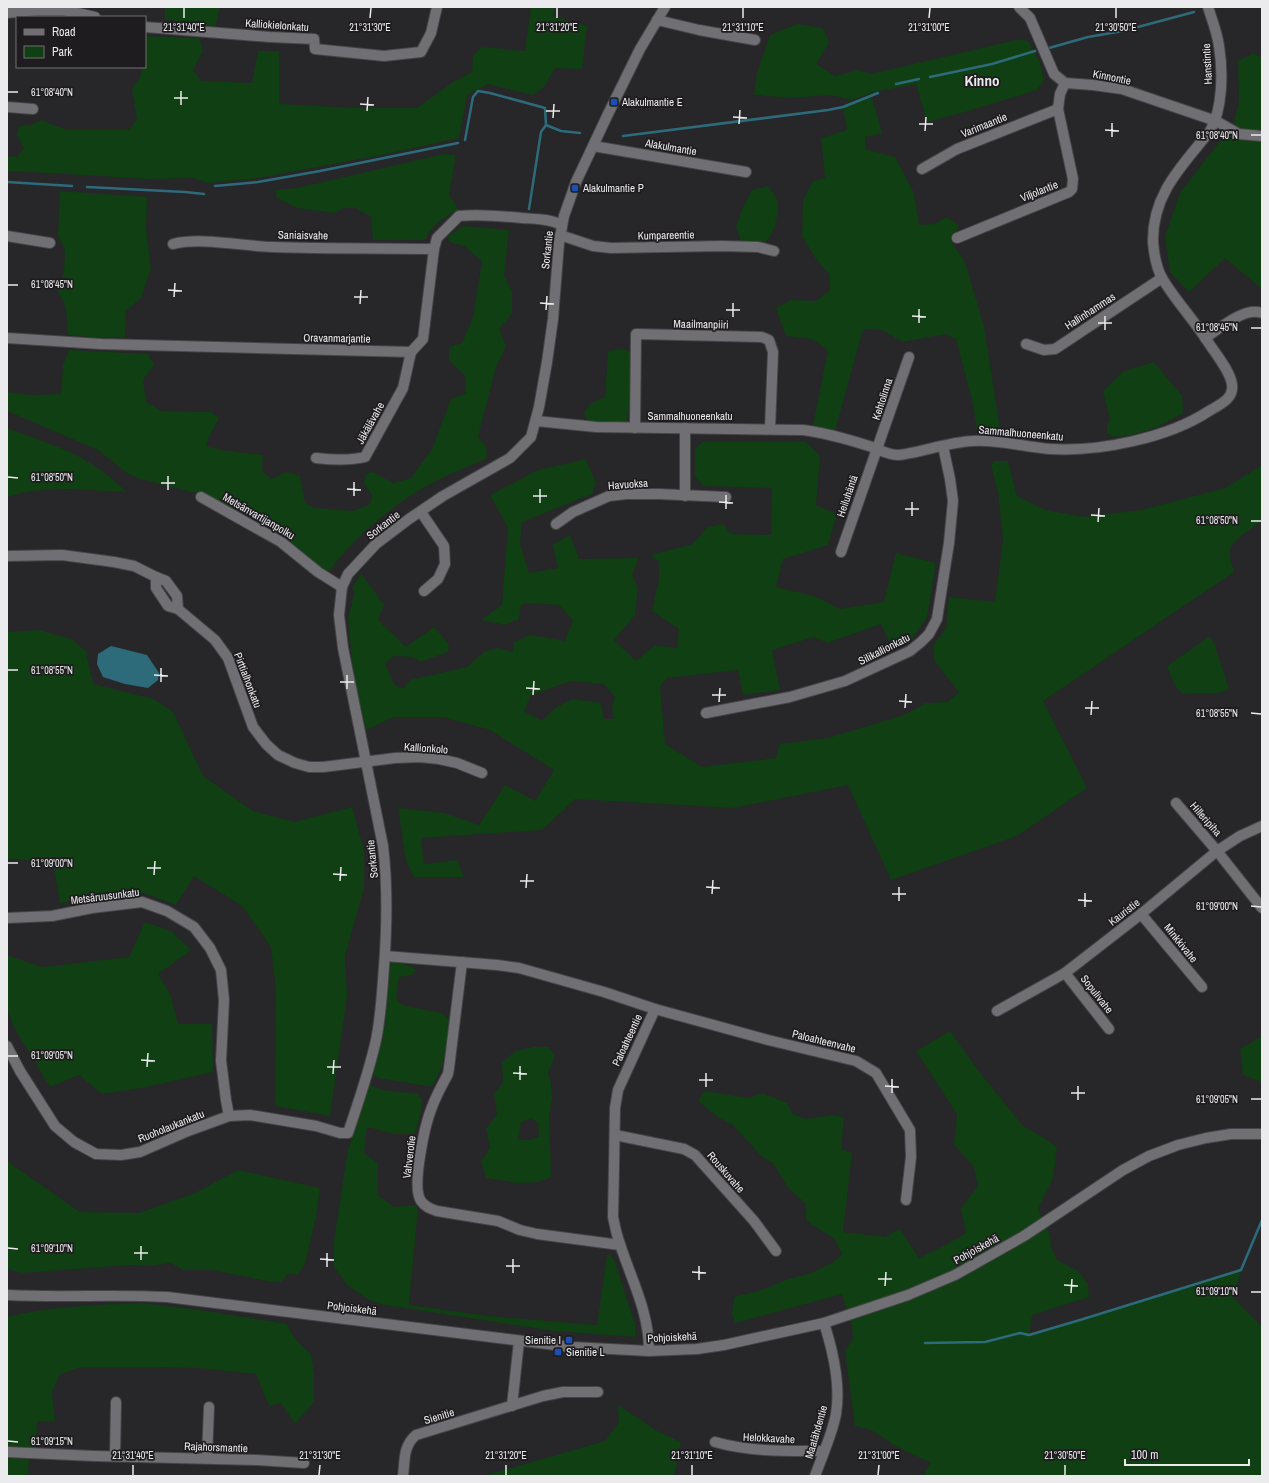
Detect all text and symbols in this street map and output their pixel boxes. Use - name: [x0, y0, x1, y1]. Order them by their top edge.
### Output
- legend: [16, 16, 146, 68]
- street label: Kalliokielonkatu: [245, 16, 309, 34]
- text: 21°31'40"E: [163, 21, 205, 34]
- text: 21°31'30"E: [349, 21, 391, 34]
- text: 21°31'20"E: [536, 21, 578, 34]
- text: 21°31'10"E: [722, 21, 764, 34]
- text: 21°31'00"E: [908, 21, 950, 34]
- text: 21°30'50"E: [1095, 21, 1137, 34]
- text: Road: [52, 24, 76, 40]
- street label: Hanstintie: [1199, 43, 1215, 85]
- text: Park: [52, 44, 72, 60]
- street label: Kinnontie: [1092, 66, 1132, 88]
- district label: Kinno: [965, 70, 999, 91]
- text: 61°08'40"N: [31, 86, 73, 99]
- place label: Alakulmantie E: [621, 95, 683, 109]
- marker: Alakulmantie E: [609, 97, 619, 107]
- street label: Varimaantie: [959, 109, 1009, 141]
- text: 61°08'40"N: [1196, 129, 1238, 142]
- street label: Alakulmantie: [643, 135, 698, 158]
- street label: Viljolantie: [1018, 177, 1060, 205]
- place label: Alakulmantie P: [582, 181, 644, 195]
- marker: Alakulmantie P: [570, 183, 580, 193]
- street label: Saniaisvahe: [278, 228, 328, 242]
- street label: Kumpareentie: [638, 228, 694, 242]
- street label: Sorkantie: [538, 230, 556, 270]
- text: 61°08'45"N: [31, 278, 73, 291]
- street label: Hallinhammas: [1062, 289, 1118, 333]
- street label: Maailmanpiiri: [673, 317, 729, 331]
- text: 61°08'45"N: [1196, 321, 1238, 334]
- street label: Oravanmarjantie: [303, 330, 371, 346]
- street label: Kehtolinna: [869, 376, 895, 422]
- street label: Jäkälävahe: [353, 400, 387, 446]
- street label: Sammalhuoneenkatu: [647, 409, 733, 423]
- street label: Sammalhuoneenkatu: [978, 422, 1064, 444]
- text: 61°08'50"N: [31, 471, 73, 484]
- street label: Heiluhäntä: [833, 473, 861, 519]
- street label: Havuoksa: [608, 476, 648, 492]
- street label: Metsänvartijanpolku: [221, 490, 297, 542]
- street label: Sorkantie: [363, 508, 403, 542]
- text: 61°08'50"N: [1196, 514, 1238, 527]
- street label: Silikallionkatu: [856, 630, 912, 668]
- street label: Pirttialhonkatu: [231, 650, 265, 710]
- text: 61°08'55"N: [31, 664, 73, 677]
- text: 61°08'55"N: [1196, 707, 1238, 720]
- street label: Kallionkolo: [404, 739, 448, 757]
- street label: Hilleripiha: [1187, 799, 1225, 839]
- street label: Sorkantie: [363, 839, 381, 879]
- text: 61°09'00"N: [31, 857, 73, 870]
- street label: Metsäruusunkatu: [70, 885, 140, 907]
- street label: Kauristie: [1105, 895, 1143, 929]
- text: 61°09'00"N: [1196, 900, 1238, 913]
- street label: Minkkivahe: [1161, 921, 1201, 965]
- street label: Sopulivahe: [1078, 972, 1116, 1016]
- street label: Paloahteentie: [609, 1012, 645, 1068]
- street label: Paloahteenvahe: [791, 1026, 857, 1056]
- text: 61°09'05"N: [31, 1049, 73, 1062]
- text: 61°09'05"N: [1196, 1093, 1238, 1106]
- street label: Ruoholaukankatu: [136, 1106, 206, 1146]
- street label: Vahverotie: [399, 1135, 419, 1179]
- street label: Rouskuvahe: [704, 1148, 748, 1196]
- street label: Pohjoiskehä: [951, 1231, 1001, 1267]
- text: 61°09'10"N: [31, 1242, 73, 1255]
- text: 61°09'10"N: [1196, 1285, 1238, 1298]
- street label: Pohjoiskehä: [327, 1298, 377, 1318]
- street label: Pohjoiskehä: [647, 1329, 697, 1345]
- place label: Sienitie I: [525, 1333, 561, 1347]
- marker: Sienitie I: [564, 1335, 574, 1345]
- place label: Sienitie L: [566, 1345, 605, 1359]
- marker: Sienitie L: [553, 1347, 563, 1357]
- street label: Maatähdentie: [802, 1404, 830, 1460]
- street label: Sienitie: [422, 1405, 456, 1427]
- street label: Helokkavahe: [743, 1430, 795, 1446]
- text: 61°09'15"N: [31, 1435, 73, 1448]
- street label: Rajahorsmantie: [184, 1439, 248, 1455]
- scale bar: [1125, 1441, 1249, 1467]
- text: 100 m: [1131, 1447, 1158, 1463]
- text: 21°31'40"E: [112, 1449, 154, 1462]
- text: 21°31'30"E: [299, 1449, 341, 1462]
- text: 21°31'20"E: [485, 1449, 527, 1462]
- text: 21°31'10"E: [671, 1449, 713, 1462]
- text: 21°31'00"E: [858, 1449, 900, 1462]
- text: 21°30'50"E: [1044, 1449, 1086, 1462]

